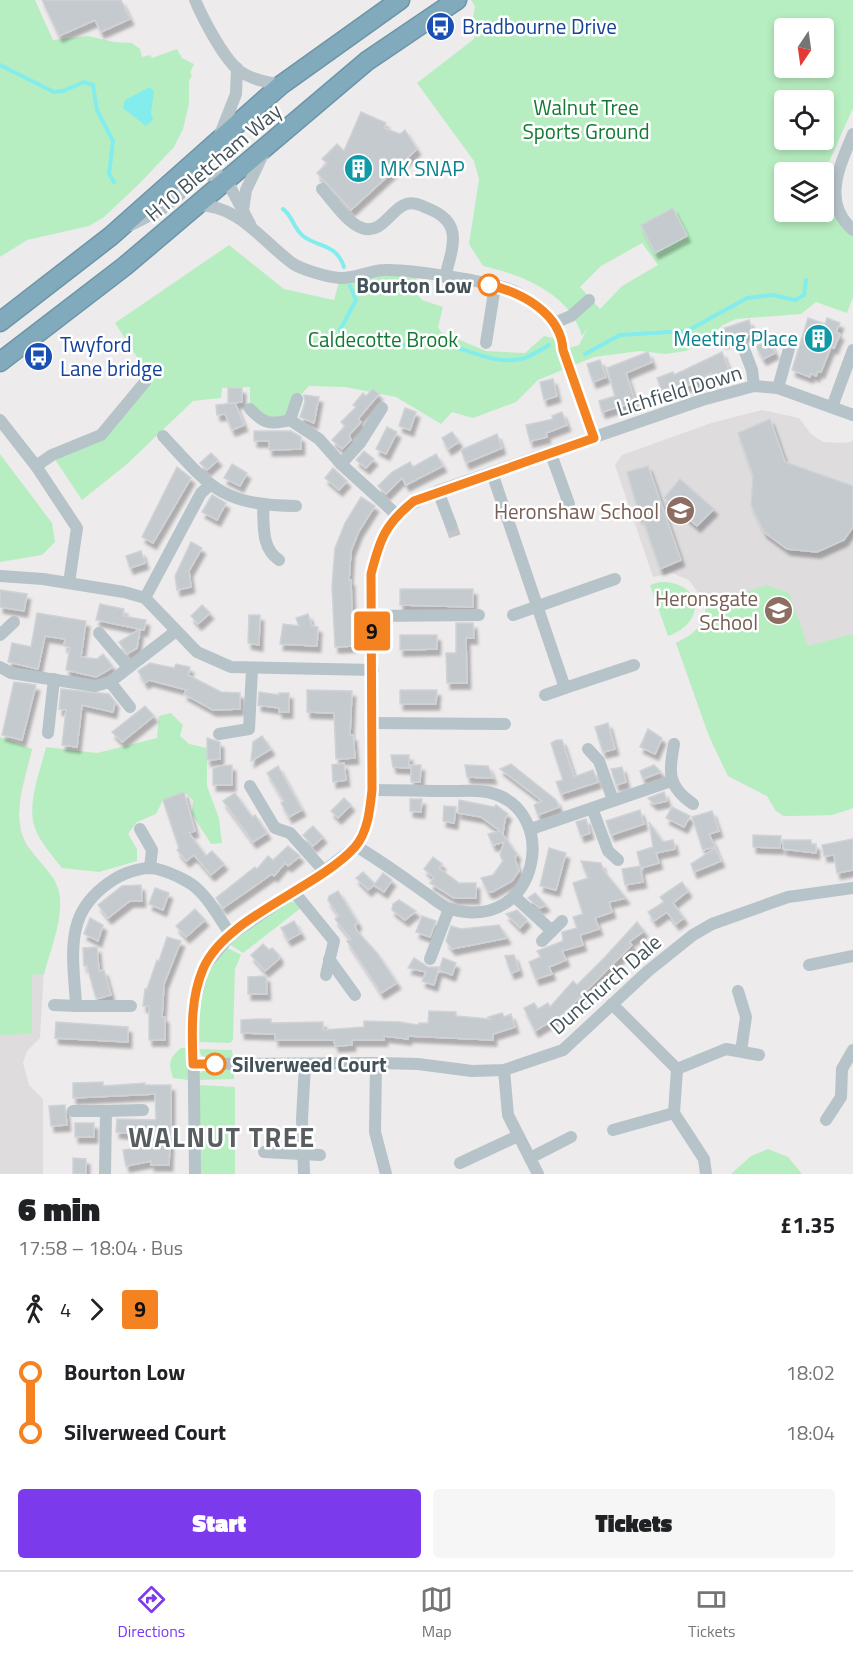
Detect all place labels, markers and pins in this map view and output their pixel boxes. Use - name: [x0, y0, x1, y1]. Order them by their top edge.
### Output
- bus stop icon: Bradbourne Drive: [425, 10, 457, 42]
- place label: Bradbourne Drive: [462, 10, 617, 42]
- building icon: MK SNAP: [343, 152, 375, 184]
- place label: MK SNAP: [380, 152, 465, 184]
- place label: Bourton Low: [356, 269, 472, 301]
- marker: Bourton Low: [478, 274, 500, 296]
- place label: Meeting Place: [673, 322, 798, 354]
- building icon: Meeting Place: [803, 322, 835, 354]
- place label: Twyford Lane bridge: [60, 328, 163, 384]
- bus stop icon: Twyford Lane bridge: [23, 340, 55, 372]
- place label: Heronshaw School: [494, 495, 659, 527]
- school or university icon: Heronshaw School: [664, 495, 696, 527]
- place label: Heronsgate School: [655, 582, 758, 638]
- school or university icon: Heronsgate School: [763, 594, 795, 626]
- place label: Silverweed Court: [232, 1048, 387, 1080]
- marker: Silverweed Court: [204, 1053, 226, 1075]

